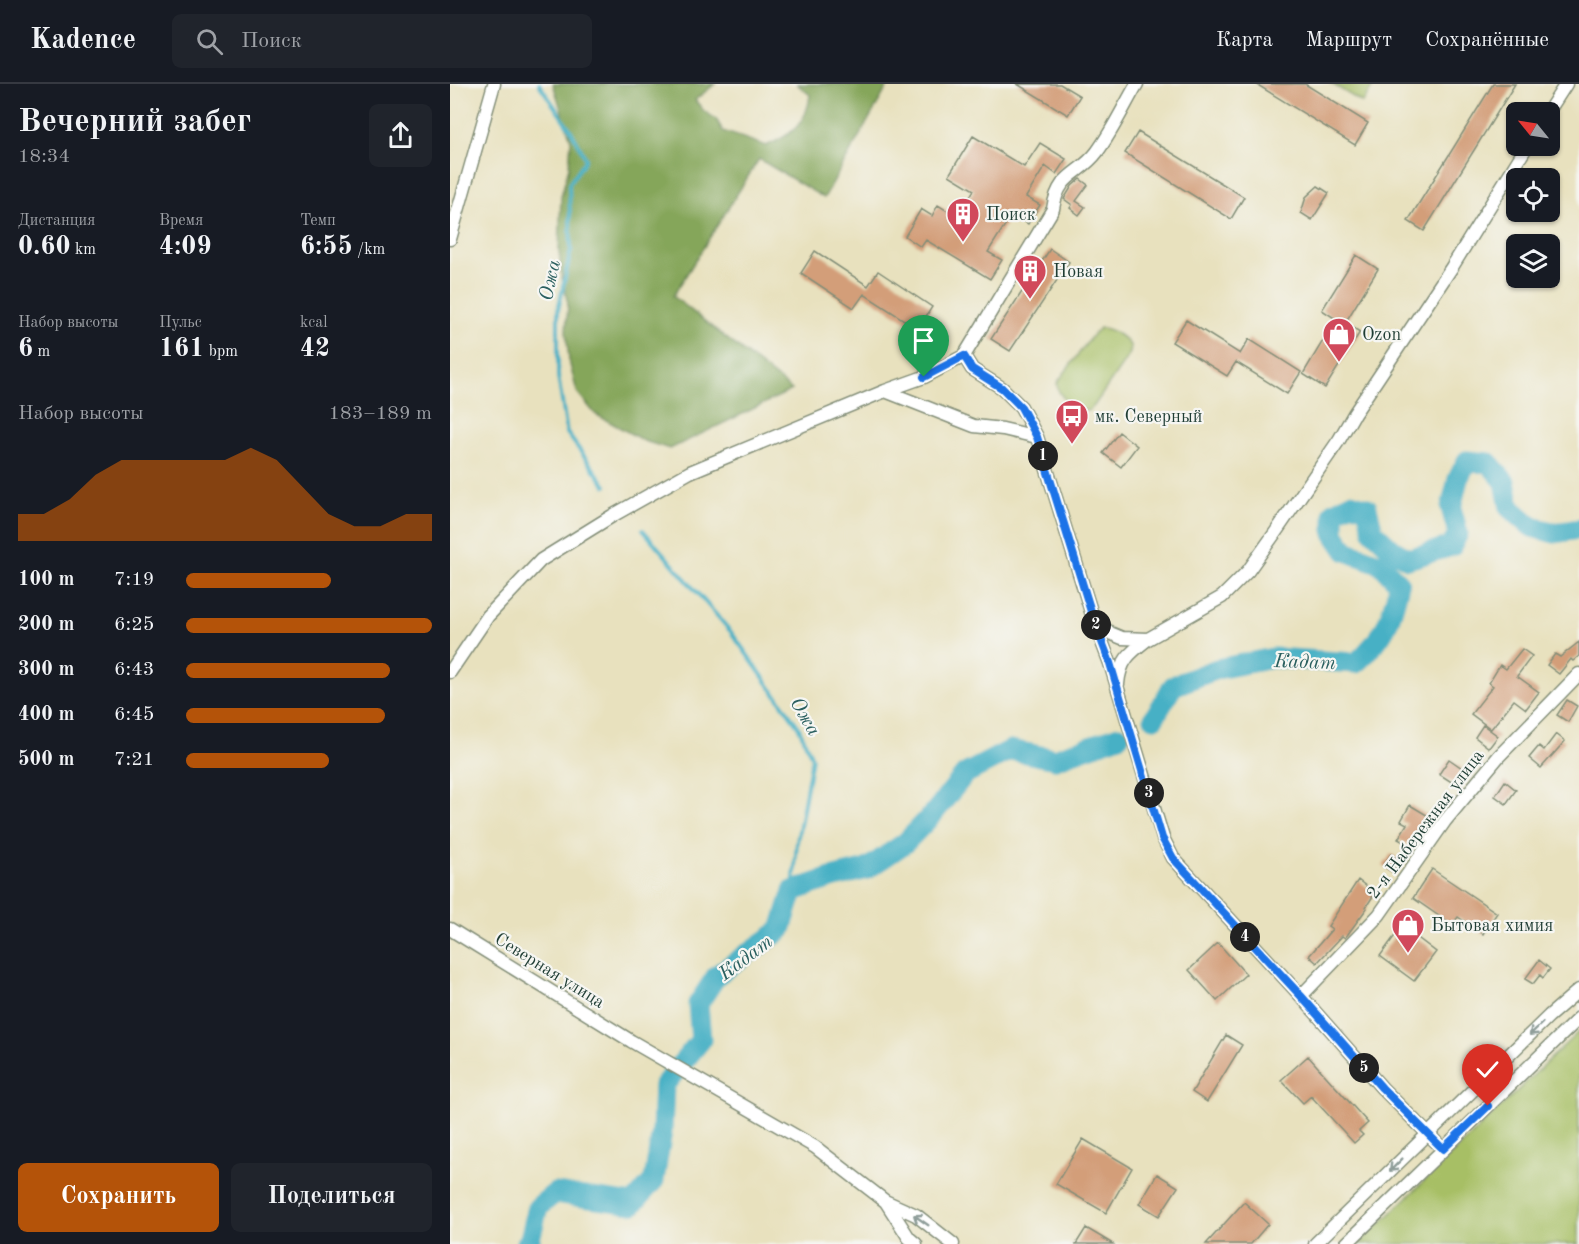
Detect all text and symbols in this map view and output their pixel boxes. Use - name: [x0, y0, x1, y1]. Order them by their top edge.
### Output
- search box: [172, 14, 592, 68]
- icon: search: [193, 25, 226, 58]
- text: Kadence: [30, 27, 136, 55]
- text: Поиск: [241, 30, 302, 52]
- text: Карта: [1216, 30, 1273, 51]
- text: Маршрут: [1306, 30, 1392, 51]
- text: Сохранённые: [1425, 30, 1549, 51]
- north arrow: [1506, 102, 1560, 156]
- map controls: [1506, 102, 1560, 288]
- button: share: [369, 104, 432, 167]
- text: Вечерний забег: [18, 106, 251, 139]
- text: 18:34: [18, 147, 70, 167]
- button: locate: [1506, 168, 1560, 222]
- building icon: Поиск: [945, 196, 981, 243]
- place label: Поиск: [986, 206, 1036, 224]
- text: Дистанция: [18, 213, 95, 229]
- text: Время: [159, 213, 203, 229]
- text: Темп: [300, 213, 336, 229]
- text: 0.60: [18, 234, 71, 260]
- text: 4:09: [159, 234, 212, 260]
- text: 6:55: [300, 234, 353, 260]
- button: layers: [1506, 234, 1560, 288]
- text: km: [71, 242, 96, 258]
- text: /km: [353, 242, 385, 258]
- building icon: Новая: [1012, 253, 1048, 300]
- water label: Ожа: [537, 258, 565, 303]
- place label: Новая: [1053, 263, 1103, 281]
- text: Набор высоты: [18, 315, 118, 331]
- text: Пульс: [159, 315, 202, 331]
- text: kcal: [300, 315, 328, 331]
- pin: [898, 315, 949, 377]
- shop icon: Ozon: [1321, 316, 1357, 363]
- icon: arrive: [907, 324, 940, 357]
- place label: Ozon: [1362, 326, 1401, 344]
- text: 6: [18, 336, 33, 362]
- text: 161: [159, 336, 204, 362]
- text: 42: [300, 336, 330, 362]
- text: m: [33, 344, 50, 360]
- text: bpm: [204, 344, 238, 360]
- bus stop icon: мк. Северный: [1054, 398, 1090, 445]
- text: Набор высоты: [18, 404, 144, 424]
- text: 183–189 m: [329, 404, 432, 424]
- place label: мк. Северный: [1095, 408, 1203, 426]
- pin: 1: [1028, 441, 1058, 471]
- text: 1: [1038, 448, 1048, 464]
- text: 100 m: [18, 570, 74, 590]
- text: 7:19: [114, 570, 154, 590]
- pin: 2: [1081, 610, 1111, 640]
- text: 200 m: [18, 615, 74, 635]
- text: 6:25: [114, 615, 154, 635]
- text: 2: [1091, 617, 1101, 633]
- water label: Кадат: [1273, 652, 1336, 674]
- text: 300 m: [18, 660, 74, 680]
- text: 6:43: [114, 660, 154, 680]
- water label: Ожа: [785, 694, 823, 740]
- text: 400 m: [18, 705, 74, 725]
- text: 6:45: [114, 705, 154, 725]
- street label: 2-я Набережная улица: [1364, 747, 1488, 903]
- text: 500 m: [18, 750, 74, 770]
- text: 7:21: [114, 750, 154, 770]
- pin: 3: [1134, 778, 1164, 808]
- text: 3: [1144, 785, 1154, 801]
- shop icon: Бытовая химия: [1390, 907, 1426, 954]
- place label: Бытовая химия: [1431, 917, 1553, 935]
- pin: 4: [1230, 922, 1260, 952]
- text: 4: [1240, 929, 1250, 945]
- street label: Северная улица: [491, 930, 608, 1012]
- water label: Кадат: [715, 932, 777, 986]
- one-way arrow: [1528, 1022, 1543, 1036]
- pin: [1462, 1044, 1513, 1106]
- pin: 5: [1349, 1053, 1379, 1083]
- icon: check: [1471, 1053, 1504, 1086]
- text: 5: [1359, 1060, 1369, 1076]
- one-way arrow: [1388, 1157, 1403, 1172]
- button: Сохранить: [18, 1163, 219, 1232]
- button: Поделиться: [231, 1163, 432, 1232]
- one-way arrow: [913, 1213, 929, 1226]

